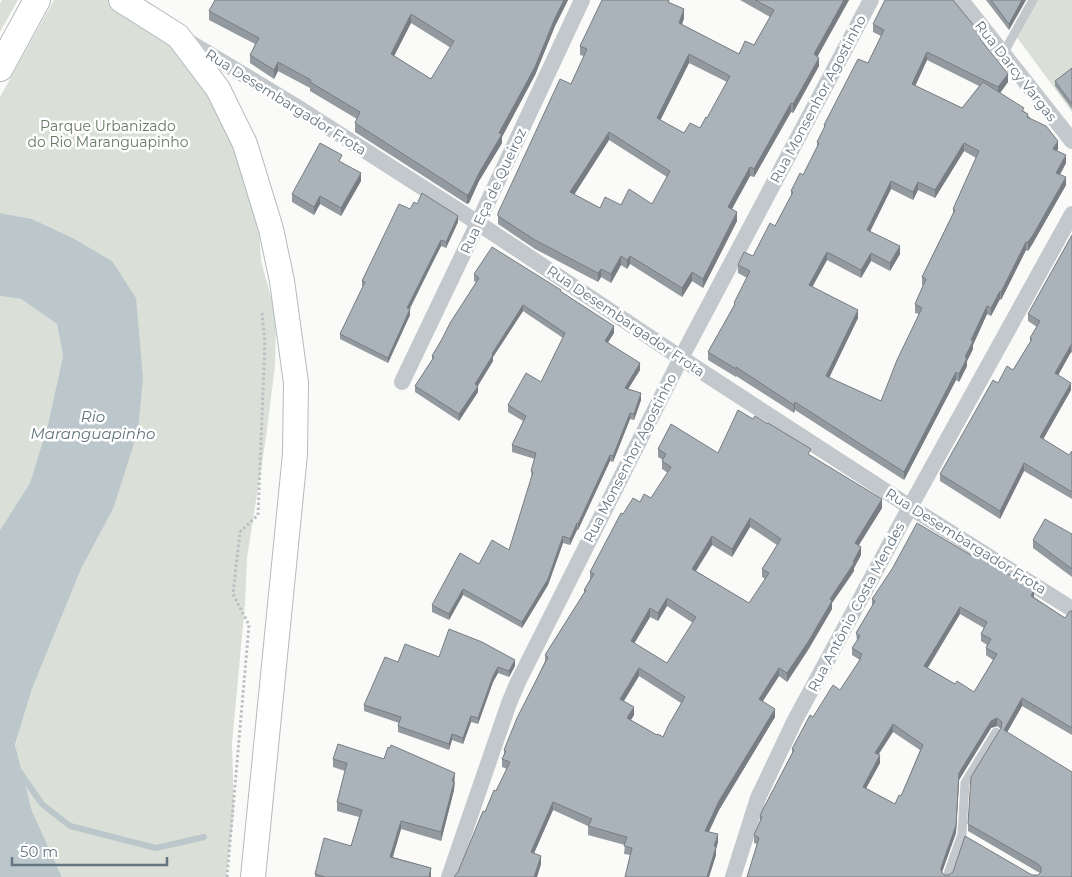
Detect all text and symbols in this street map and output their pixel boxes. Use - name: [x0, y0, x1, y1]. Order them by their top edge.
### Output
- street label: Rua Monsenhor Agostinho: [766, 12, 870, 186]
- street label: Rua Darcy Vargas: [971, 17, 1061, 125]
- street label: Rua Desembargador Frota: [202, 45, 370, 159]
- park label: Parque Urbanizado do Rio Maranguapinho: [28, 117, 189, 151]
- street label: Rua Eça de Queiroz: [456, 125, 530, 257]
- street label: Rua Desembargador Frota: [544, 261, 708, 381]
- street label: Rua Monsenhor Agostinho: [579, 370, 681, 546]
- water label: Rio Maranguapinho: [30, 407, 156, 443]
- street label: Rua Desembargador Frota: [882, 484, 1050, 598]
- street label: Rua Antônio Costa Mendes: [804, 519, 908, 695]
- scale bar: [12, 834, 168, 866]
- text: 50 m: [20, 842, 58, 861]

